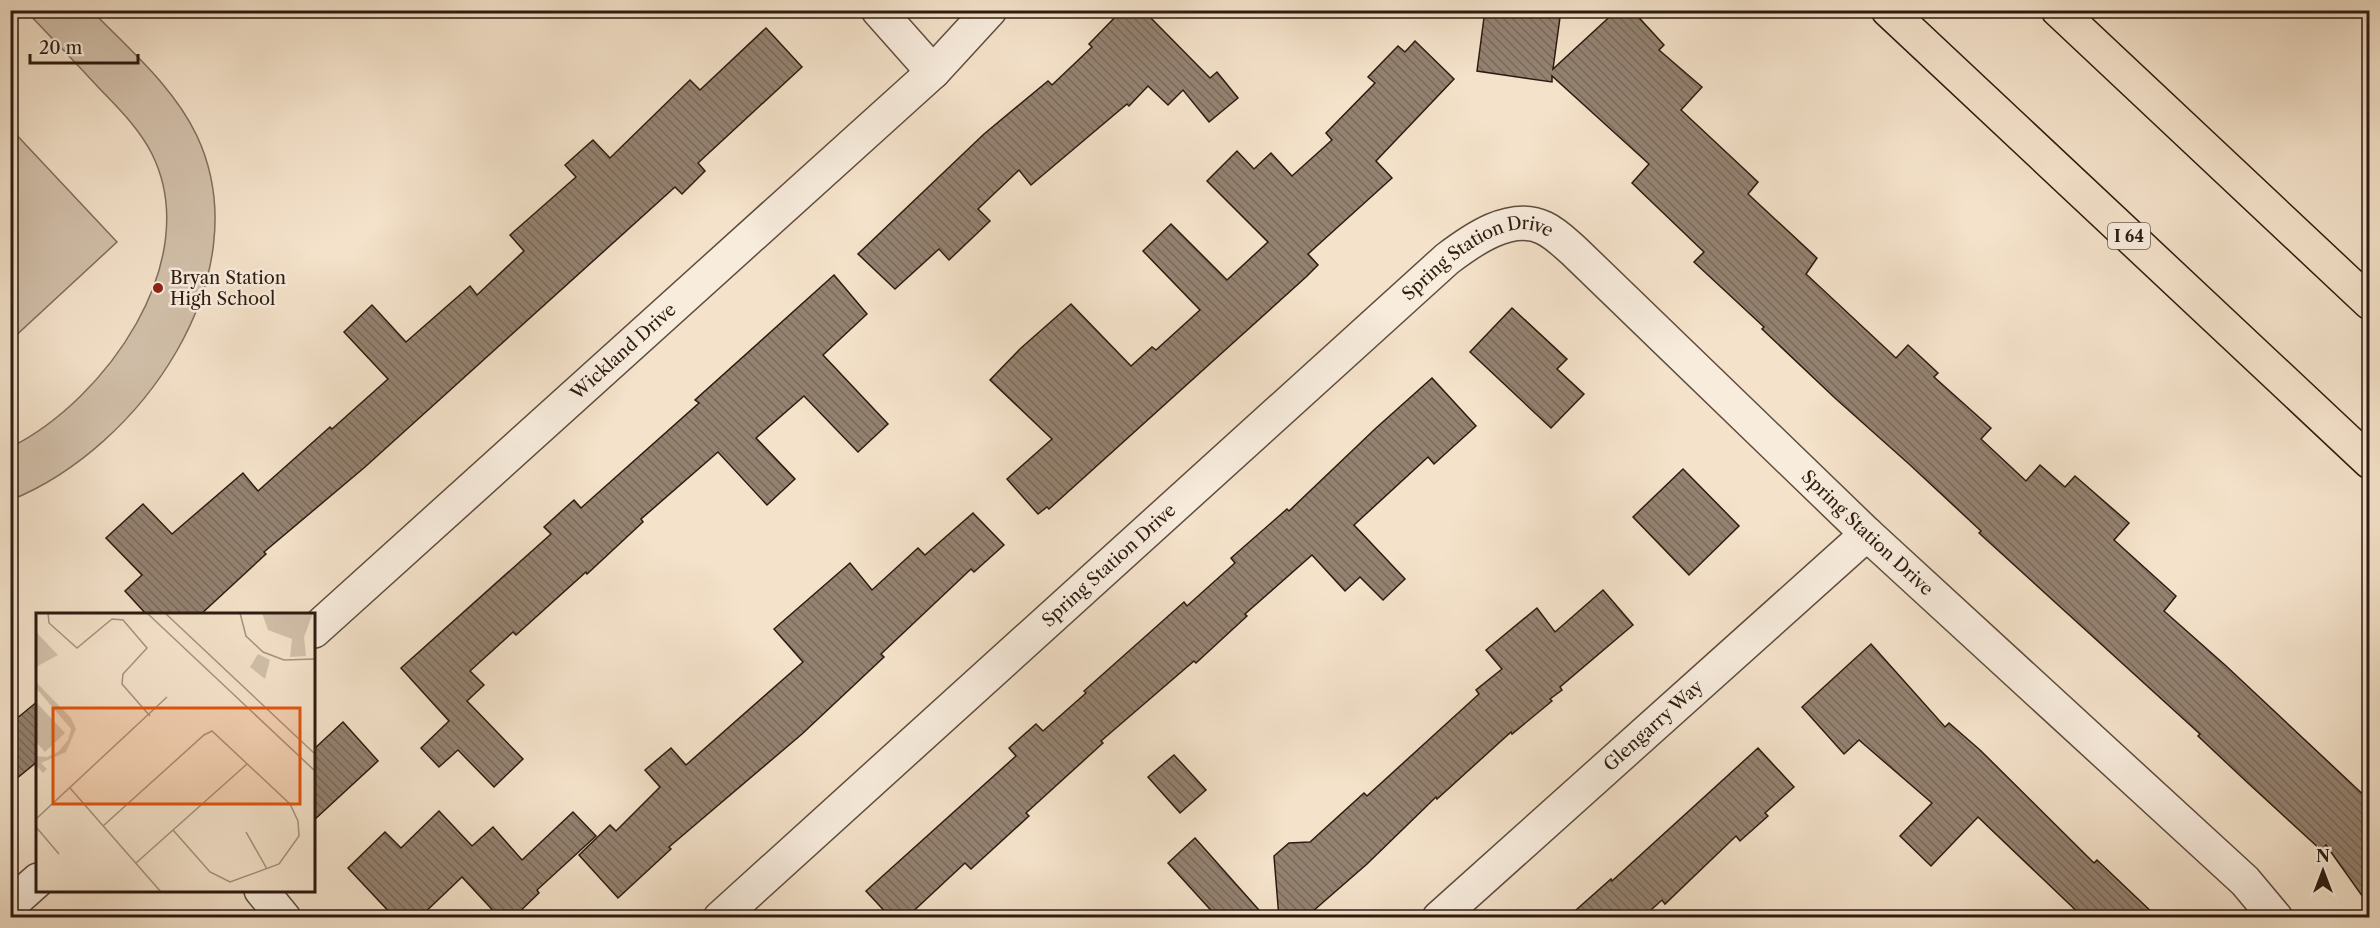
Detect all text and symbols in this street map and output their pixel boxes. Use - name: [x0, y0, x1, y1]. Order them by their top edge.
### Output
- scale bar: [30, 27, 138, 65]
- text: 20 m: [39, 37, 83, 59]
- street label: Spring Station Drive: [1398, 212, 1557, 305]
- road number: I 64: [2108, 223, 2150, 249]
- place label: Bryan Station High School: [170, 267, 286, 310]
- marker: Bryan Station High School: [151, 281, 165, 295]
- street label: Wickland Drive: [566, 299, 680, 405]
- street label: Spring Station Drive: [1797, 466, 1938, 600]
- street label: Spring Station Drive: [1038, 499, 1180, 632]
- inset map: [36, 613, 315, 892]
- street label: Glengarry Way: [1599, 675, 1708, 776]
- north arrow: [2293, 841, 2353, 901]
- text: N: [2316, 846, 2330, 866]

